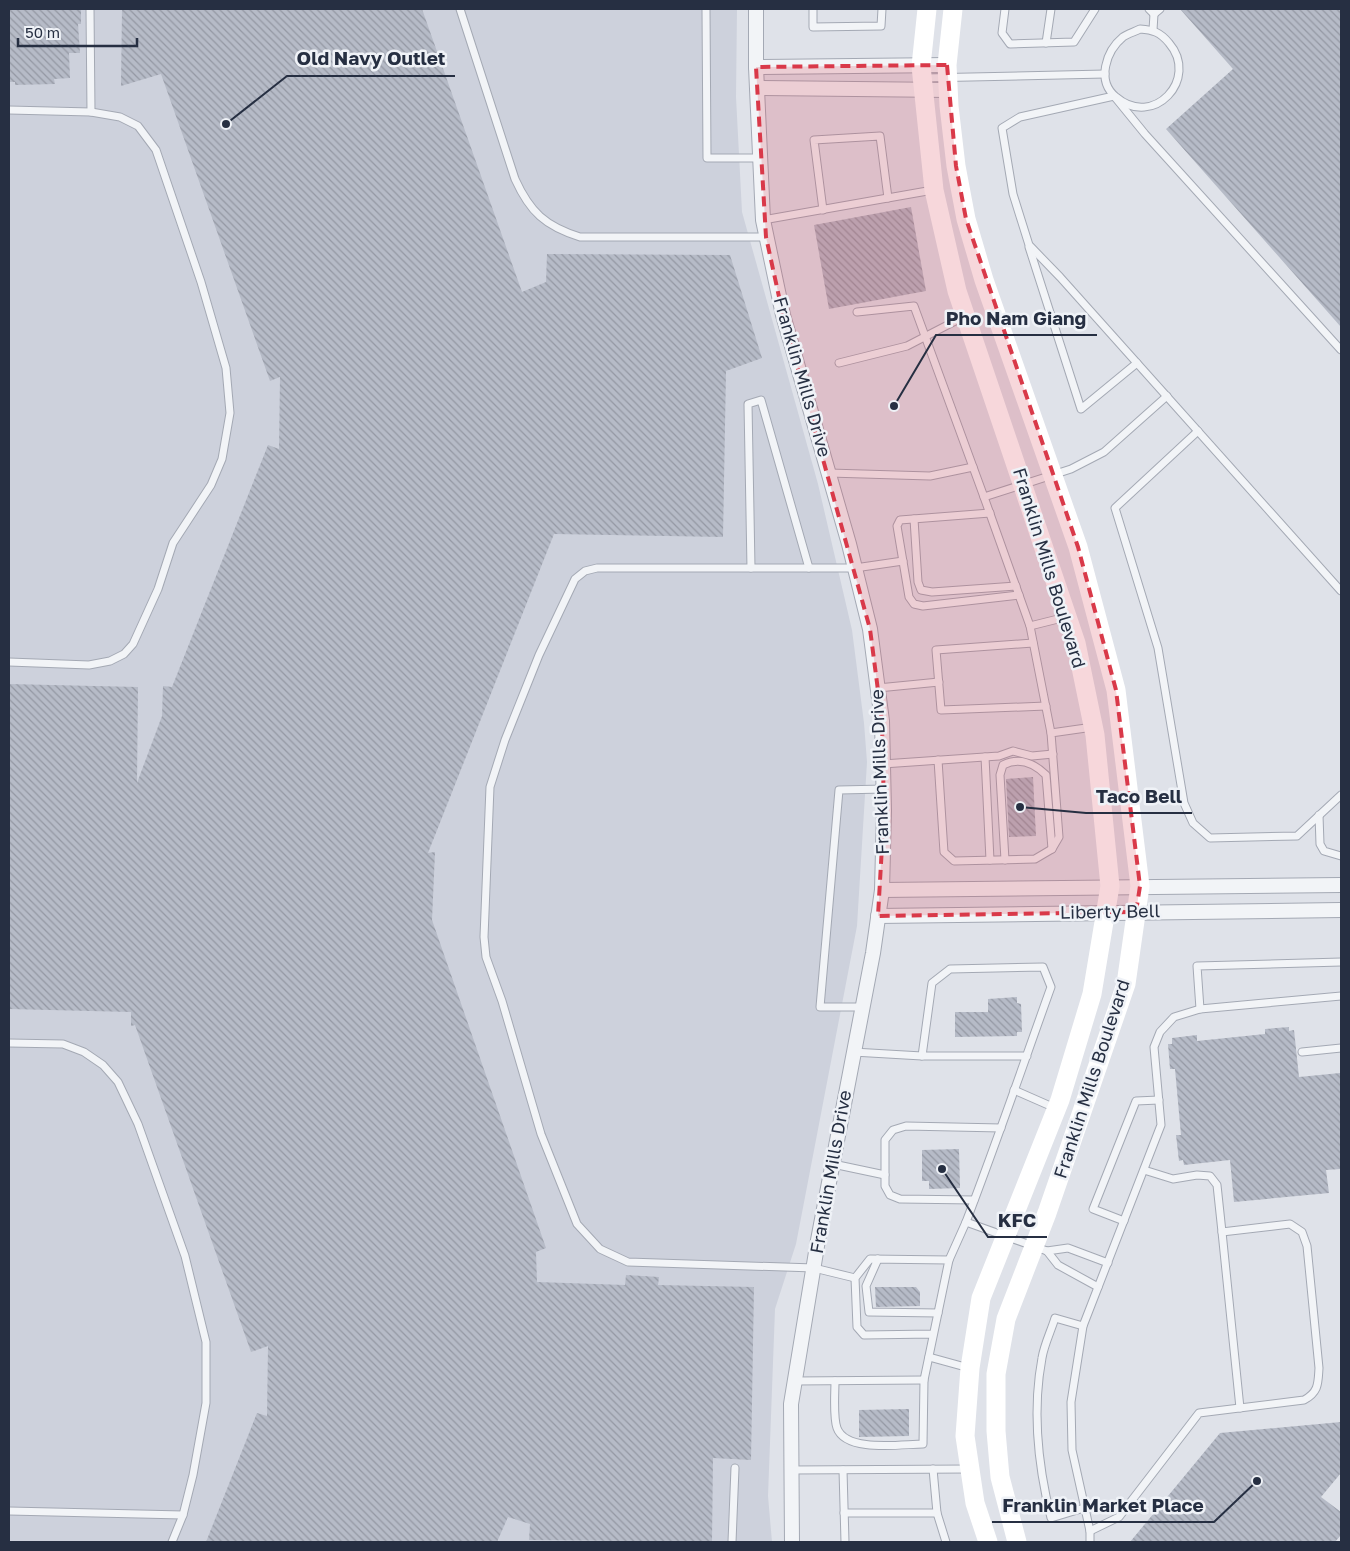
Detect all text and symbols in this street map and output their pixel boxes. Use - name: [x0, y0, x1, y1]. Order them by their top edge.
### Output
- scale bar: [18, 15, 136, 47]
- text: 50 m: [25, 23, 60, 41]
- callout: Old Navy Outlet: [287, 42, 455, 76]
- text: Old Navy Outlet: [297, 46, 446, 69]
- street label: Franklin Mills Drive: [770, 294, 836, 459]
- callout: Pho Nam Giang: [936, 301, 1097, 335]
- text: Pho Nam Giang: [946, 306, 1086, 329]
- street label: Franklin Mills Boulevard: [1009, 465, 1091, 670]
- street label: Franklin Mills Drive: [865, 689, 893, 855]
- callout: Taco Bell: [1086, 779, 1192, 813]
- text: Taco Bell: [1096, 784, 1182, 807]
- street label: Liberty Bell: [1060, 899, 1160, 923]
- street label: Franklin Mills Boulevard: [1048, 976, 1134, 1181]
- street label: Franklin Mills Drive: [805, 1088, 855, 1255]
- callout: KFC: [988, 1203, 1047, 1237]
- text: KFC: [998, 1208, 1036, 1231]
- callout: Franklin Market Place: [992, 1488, 1214, 1522]
- text: Franklin Market Place: [1002, 1493, 1204, 1516]

